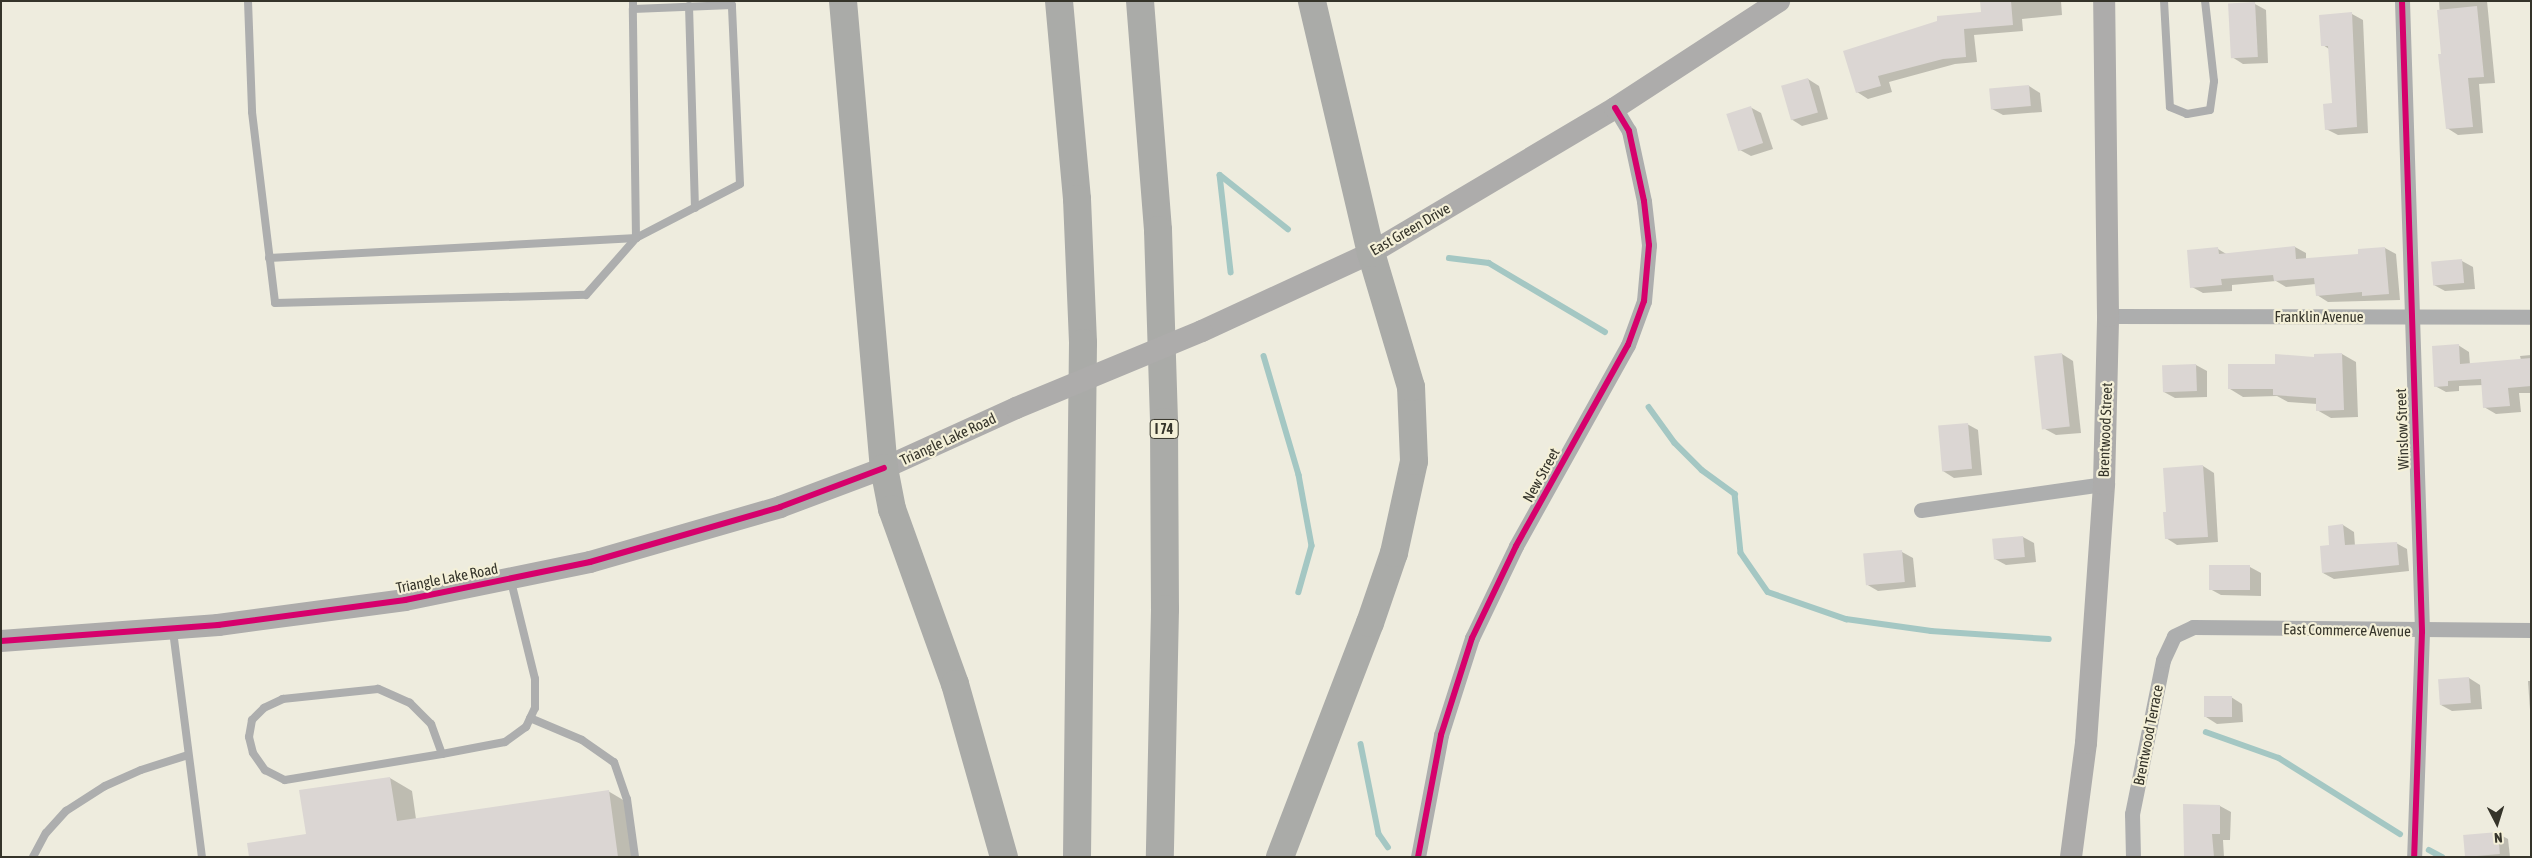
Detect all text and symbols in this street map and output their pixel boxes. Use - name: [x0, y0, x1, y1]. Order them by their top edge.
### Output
- street label: East Green Drive: [1367, 199, 1453, 259]
- street label: Franklin Avenue: [2275, 308, 2363, 326]
- street label: Brentwood Street: [2094, 382, 2116, 478]
- street label: Winslow Street: [2392, 388, 2412, 470]
- street label: Triangle Lake Road: [897, 409, 999, 469]
- road number: I 74: [1149, 418, 1179, 440]
- street label: New Street: [1519, 445, 1563, 505]
- street label: Triangle Lake Road: [394, 559, 500, 597]
- street label: East Commerce Avenue: [2283, 620, 2411, 640]
- street label: Brentwood Terrace: [2129, 683, 2167, 787]
- north arrow: [2472, 798, 2522, 848]
- text: N: [2494, 830, 2503, 846]

